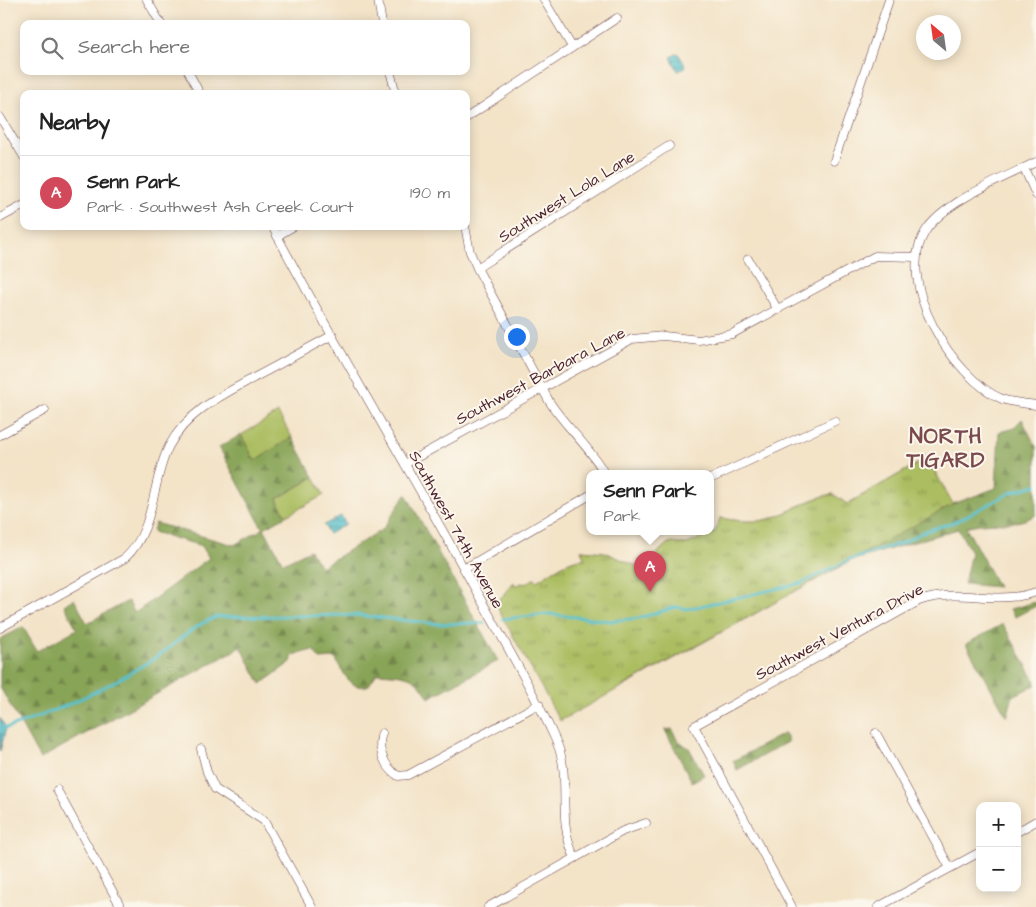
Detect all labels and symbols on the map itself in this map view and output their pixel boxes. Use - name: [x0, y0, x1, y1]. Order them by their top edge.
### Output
- north arrow: [916, 15, 961, 60]
- street label: Southwest Lola Lane: [494, 146, 639, 248]
- street label: Southwest Barbara Lane: [452, 322, 629, 430]
- your location: [504, 324, 530, 350]
- district label: NORTH TIGARD: [906, 422, 985, 475]
- street label: Southwest 74th Avenue: [403, 446, 509, 613]
- pin: A: [634, 551, 666, 592]
- street label: Southwest Ventura Drive: [752, 578, 928, 686]

